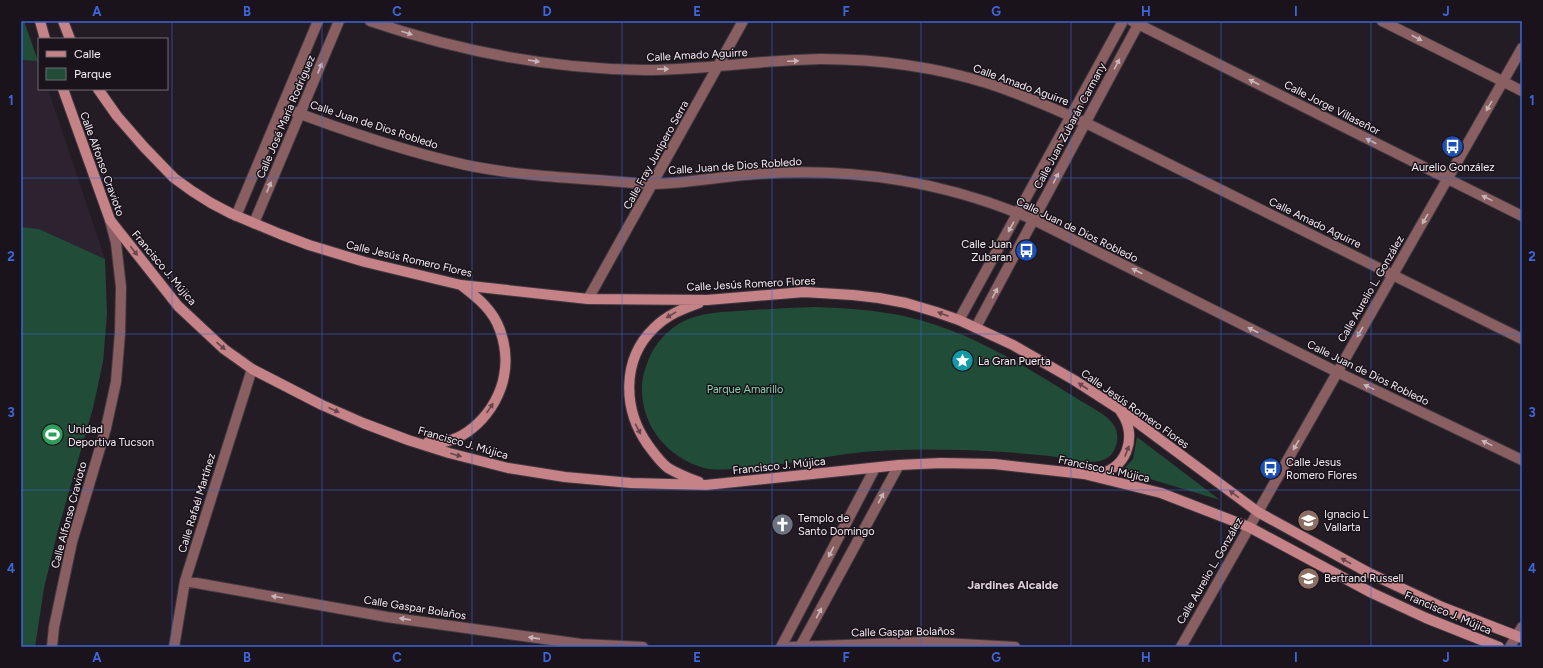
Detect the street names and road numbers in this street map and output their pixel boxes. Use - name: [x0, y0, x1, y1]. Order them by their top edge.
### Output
- street label: Calle Amado Aguirre: [646, 46, 748, 64]
- street label: Calle José María Rodríguez: [254, 53, 318, 181]
- street label: Calle Juan Zubarán Carmany: [1031, 61, 1109, 191]
- street label: Calle Amado Aguirre: [971, 62, 1071, 108]
- street label: Calle Jorge Villaseñor: [1282, 78, 1382, 138]
- street label: Calle Juan de Dios Robledo: [308, 98, 440, 152]
- street label: Calle Fray Junípero Serra: [621, 98, 691, 212]
- street label: Calle Alfonso Cravioto: [77, 110, 127, 218]
- street label: Calle Juan de Dios Robledo: [668, 155, 802, 177]
- street label: Calle Juan de Dios Robledo: [1014, 195, 1140, 265]
- street label: Calle Amado Aguirre: [1267, 195, 1363, 251]
- street label: Francisco J. Mújica: [129, 228, 199, 308]
- street label: Calle Aurelio L. González: [1335, 233, 1407, 345]
- street label: Calle Jesús Romero Flores: [345, 238, 473, 280]
- street label: Calle Jesús Romero Flores: [686, 274, 816, 294]
- street label: Calle Juan de Dios Robledo: [1305, 338, 1431, 408]
- street label: Calle Jesús Romero Flores: [1078, 367, 1192, 451]
- street label: Francisco J. Mújica: [416, 424, 510, 462]
- street label: Calle Rafaél Martínez: [176, 452, 218, 554]
- street label: Francisco J. Mújica: [1057, 453, 1151, 485]
- street label: Francisco J. Mújica: [732, 455, 826, 477]
- street label: Calle Alfonso Cravioto: [48, 460, 90, 570]
- street label: Calle Aurelio L. González: [1174, 515, 1246, 627]
- street label: Francisco J. Mújica: [1403, 589, 1493, 637]
- street label: Calle Gaspar Bolaños: [363, 593, 467, 623]
- street label: Calle Gaspar Bolaños: [851, 625, 955, 639]

